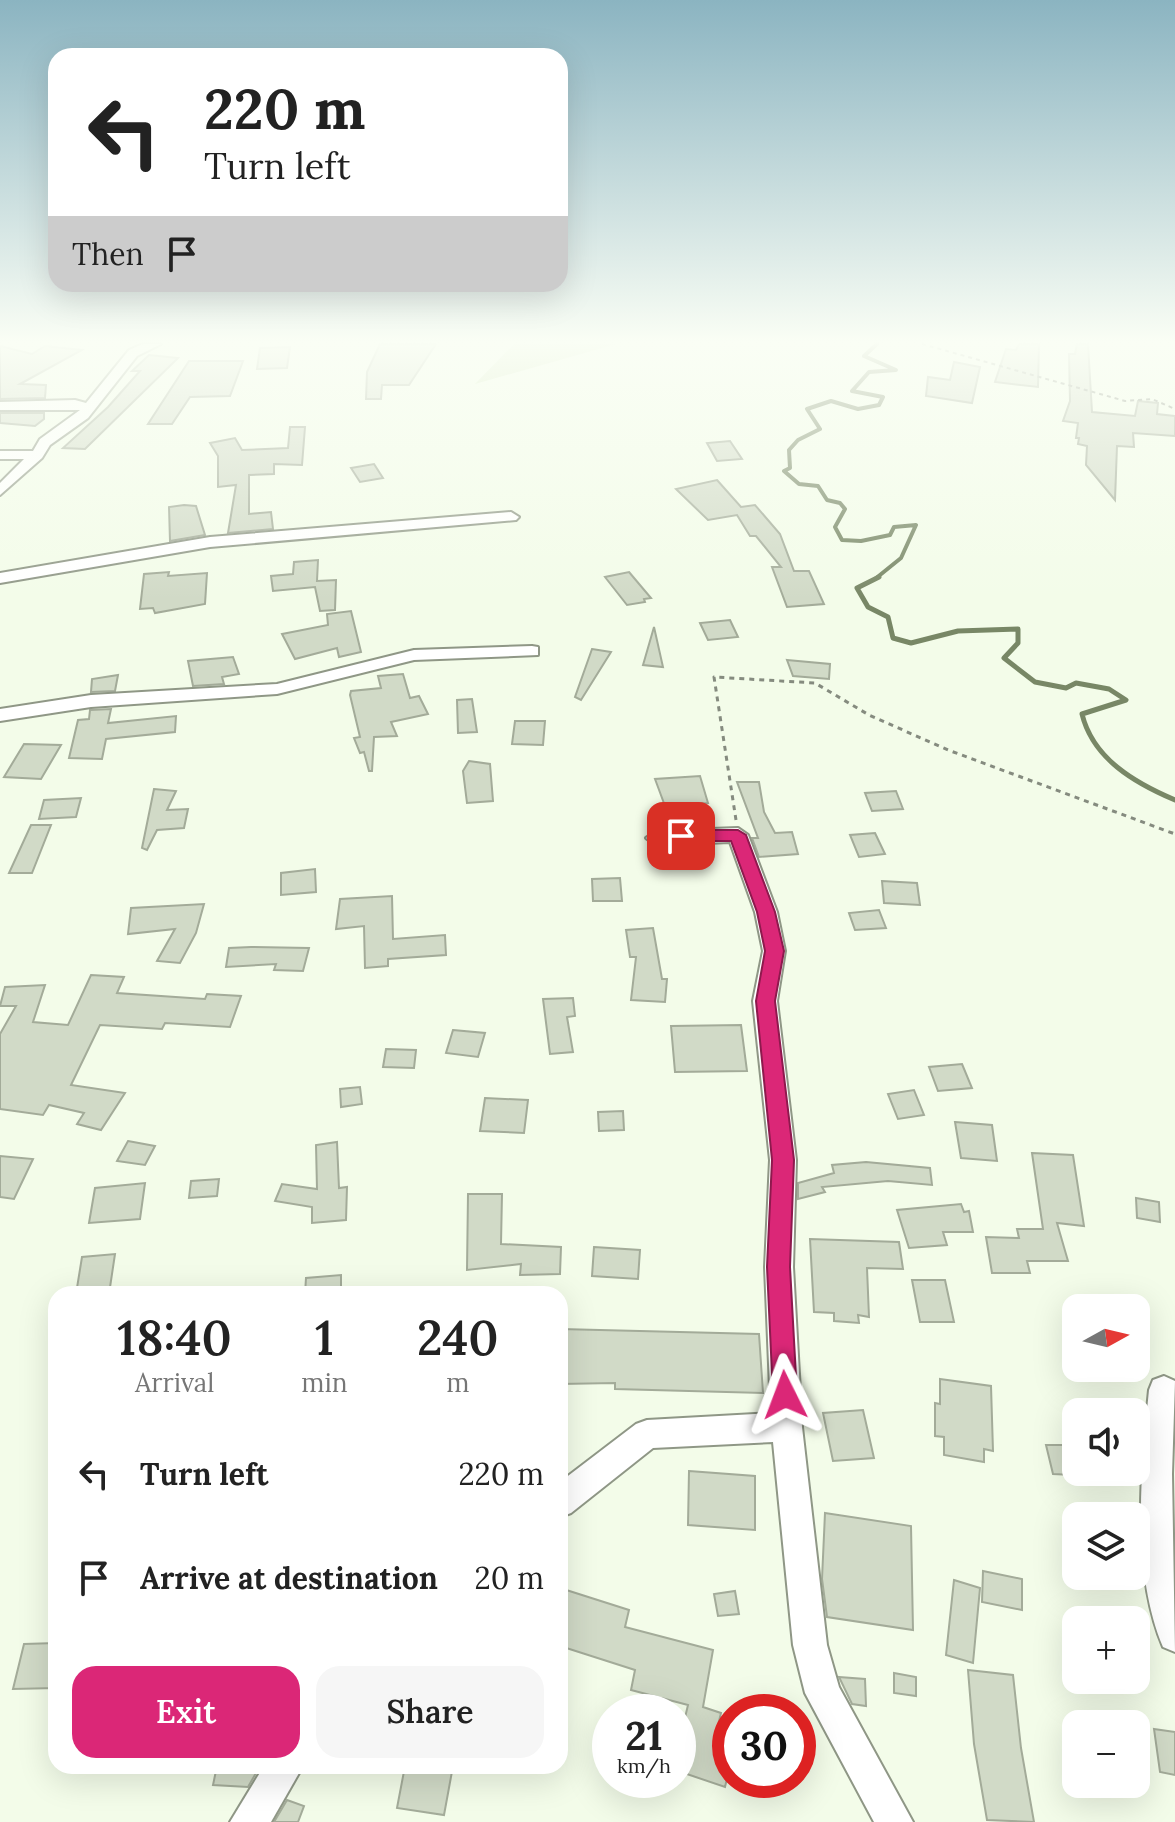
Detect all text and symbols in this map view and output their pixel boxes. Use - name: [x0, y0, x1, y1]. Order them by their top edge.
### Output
- text: 220 m: [204, 73, 366, 144]
- icon: left: [72, 80, 176, 184]
- text: Turn left: [204, 143, 351, 189]
- icon: arrive: [160, 232, 204, 276]
- text: Then: [72, 235, 144, 273]
- pin: [647, 802, 715, 870]
- icon: arrive: [659, 814, 703, 858]
- north arrow: [1062, 1294, 1150, 1382]
- map controls: [1062, 1294, 1150, 1798]
- text: 18:40: [117, 1307, 232, 1368]
- text: 1: [315, 1307, 334, 1368]
- text: 240: [417, 1307, 499, 1368]
- position arrow: [743, 1353, 827, 1437]
- text: Arrival: [135, 1366, 214, 1399]
- text: min: [301, 1366, 348, 1399]
- text: m: [446, 1366, 469, 1399]
- button: sound: [1062, 1398, 1150, 1486]
- icon: left: [72, 1452, 116, 1496]
- text: Turn left: [140, 1455, 268, 1493]
- text: 220 m: [458, 1455, 544, 1493]
- button: layers: [1062, 1502, 1150, 1590]
- icon: arrive: [72, 1556, 116, 1600]
- text: Arrive at destination: [140, 1559, 438, 1597]
- text: 20 m: [475, 1559, 544, 1597]
- button: +: [1062, 1606, 1150, 1694]
- button: Exit: [72, 1666, 300, 1758]
- button: Share: [316, 1666, 544, 1758]
- speed limit sign: 30: [712, 1694, 816, 1798]
- text: 21: [625, 1710, 663, 1761]
- button: −: [1062, 1710, 1150, 1798]
- text: km/h: [617, 1753, 671, 1778]

